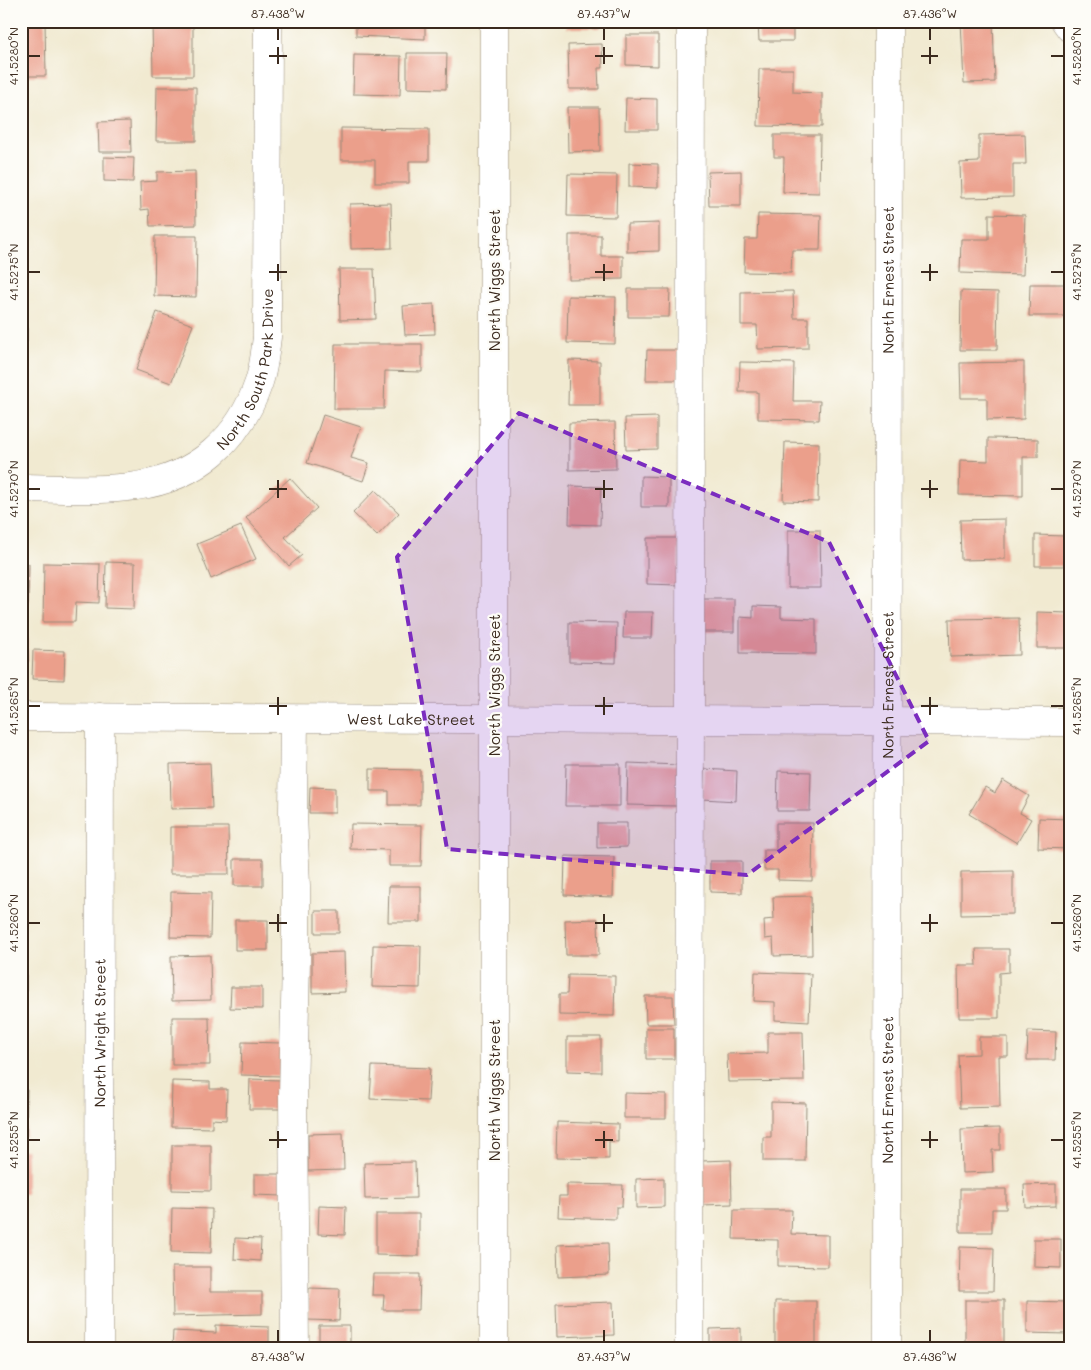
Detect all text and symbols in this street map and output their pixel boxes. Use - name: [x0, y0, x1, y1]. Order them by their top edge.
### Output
- text: 87.438°W: [251, 5, 305, 21]
- text: 87.437°W: [577, 5, 631, 21]
- text: 87.436°W: [903, 5, 957, 21]
- text: 41.5280°N: [5, 27, 21, 85]
- text: 41.5280°N: [1068, 27, 1084, 85]
- street label: North Ernest Street: [878, 206, 898, 354]
- street label: North Wiggs Street: [484, 209, 504, 351]
- text: 41.5275°N: [5, 244, 21, 300]
- text: 41.5275°N: [1068, 244, 1084, 300]
- street label: North South Park Drive: [212, 288, 277, 454]
- text: 41.5270°N: [5, 460, 21, 518]
- text: 41.5270°N: [1068, 460, 1084, 518]
- street label: North Ernest Street: [877, 611, 898, 759]
- street label: North Wiggs Street: [484, 614, 504, 756]
- text: 41.5265°N: [5, 677, 21, 735]
- text: 41.5265°N: [1068, 677, 1084, 735]
- street label: West Lake Street: [347, 709, 475, 729]
- text: 41.5260°N: [5, 894, 21, 952]
- text: 41.5260°N: [1068, 894, 1084, 952]
- street label: North Wright Street: [89, 958, 110, 1108]
- street label: North Ernest Street: [877, 1016, 897, 1164]
- street label: North Wiggs Street: [484, 1019, 504, 1161]
- text: 41.5255°N: [5, 1111, 21, 1169]
- text: 41.5255°N: [1068, 1111, 1084, 1169]
- text: 87.438°W: [251, 1348, 305, 1364]
- text: 87.437°W: [577, 1348, 631, 1364]
- text: 87.436°W: [903, 1348, 957, 1364]

